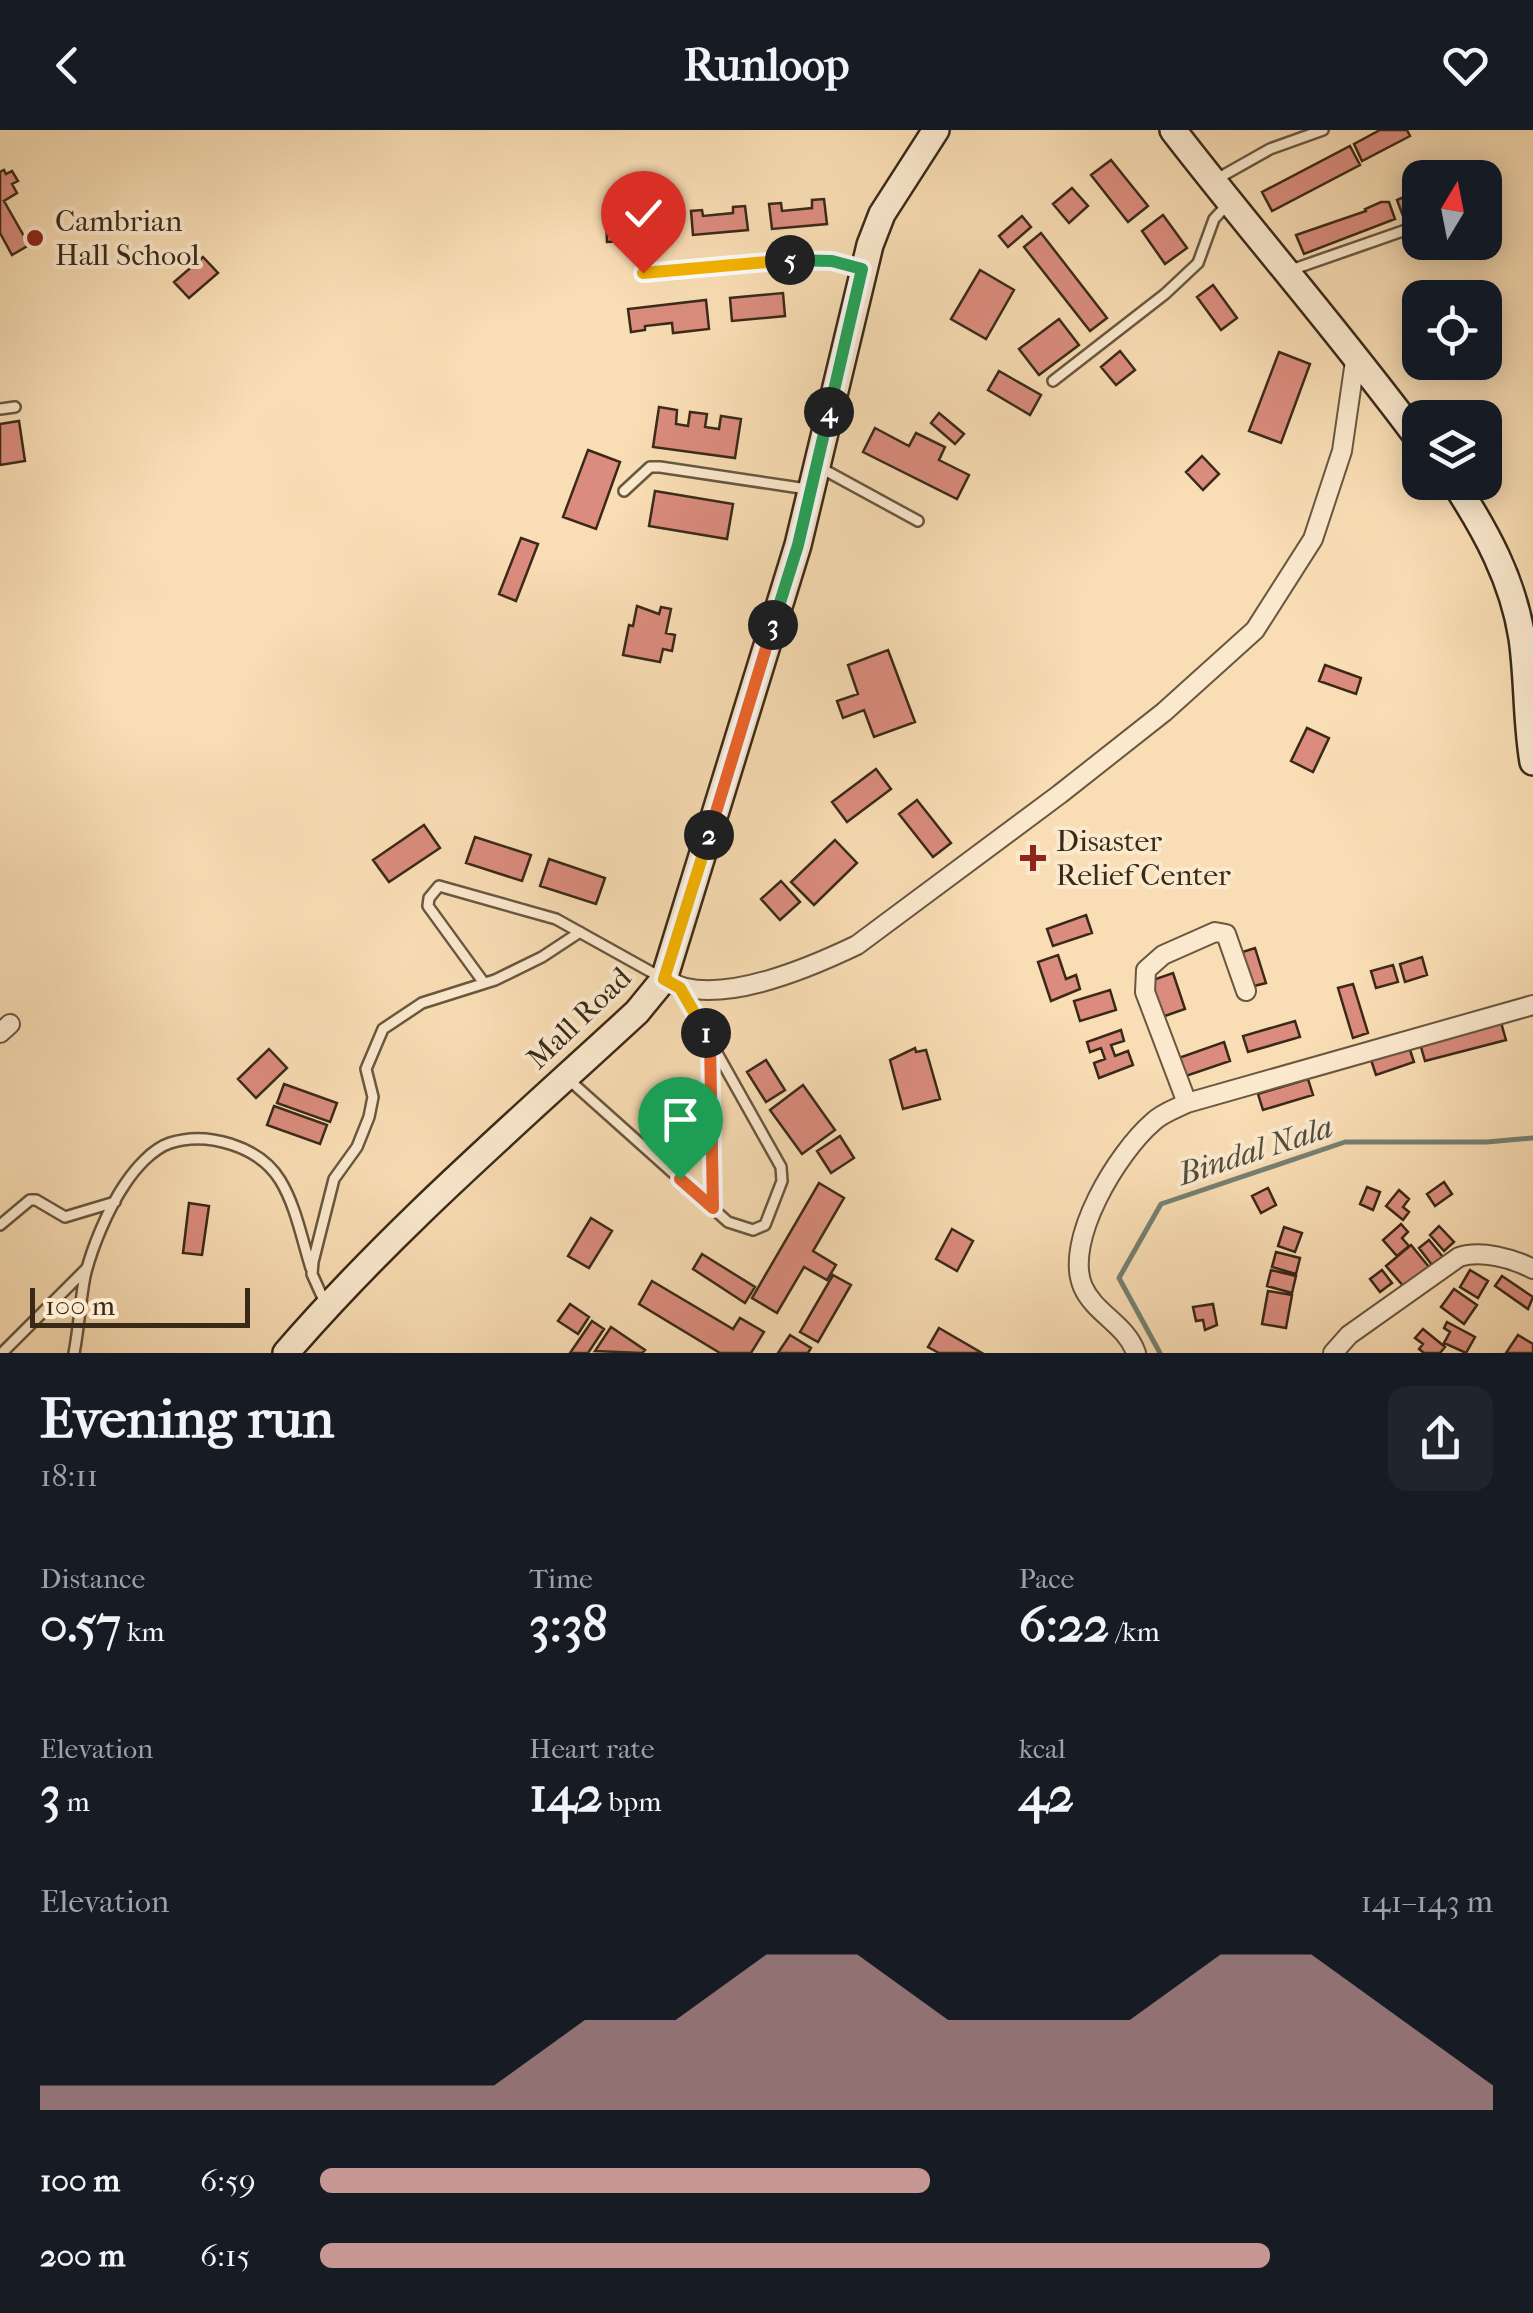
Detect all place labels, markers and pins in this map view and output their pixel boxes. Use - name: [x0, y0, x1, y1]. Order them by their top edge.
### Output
- pin: [601, 171, 686, 274]
- place label: Cambrian Hall School: [55, 204, 199, 273]
- marker: Cambrian Hall School: [24, 227, 46, 249]
- pin: 5: [765, 235, 815, 285]
- pin: 4: [804, 387, 854, 437]
- pin: 3: [748, 600, 798, 650]
- pin: 2: [684, 810, 734, 860]
- place label: Disaster Relief Center: [1056, 824, 1231, 893]
- marker: Disaster Relief Center: [1020, 845, 1046, 871]
- pin: 1: [681, 1008, 731, 1058]
- pin: [638, 1077, 723, 1180]

